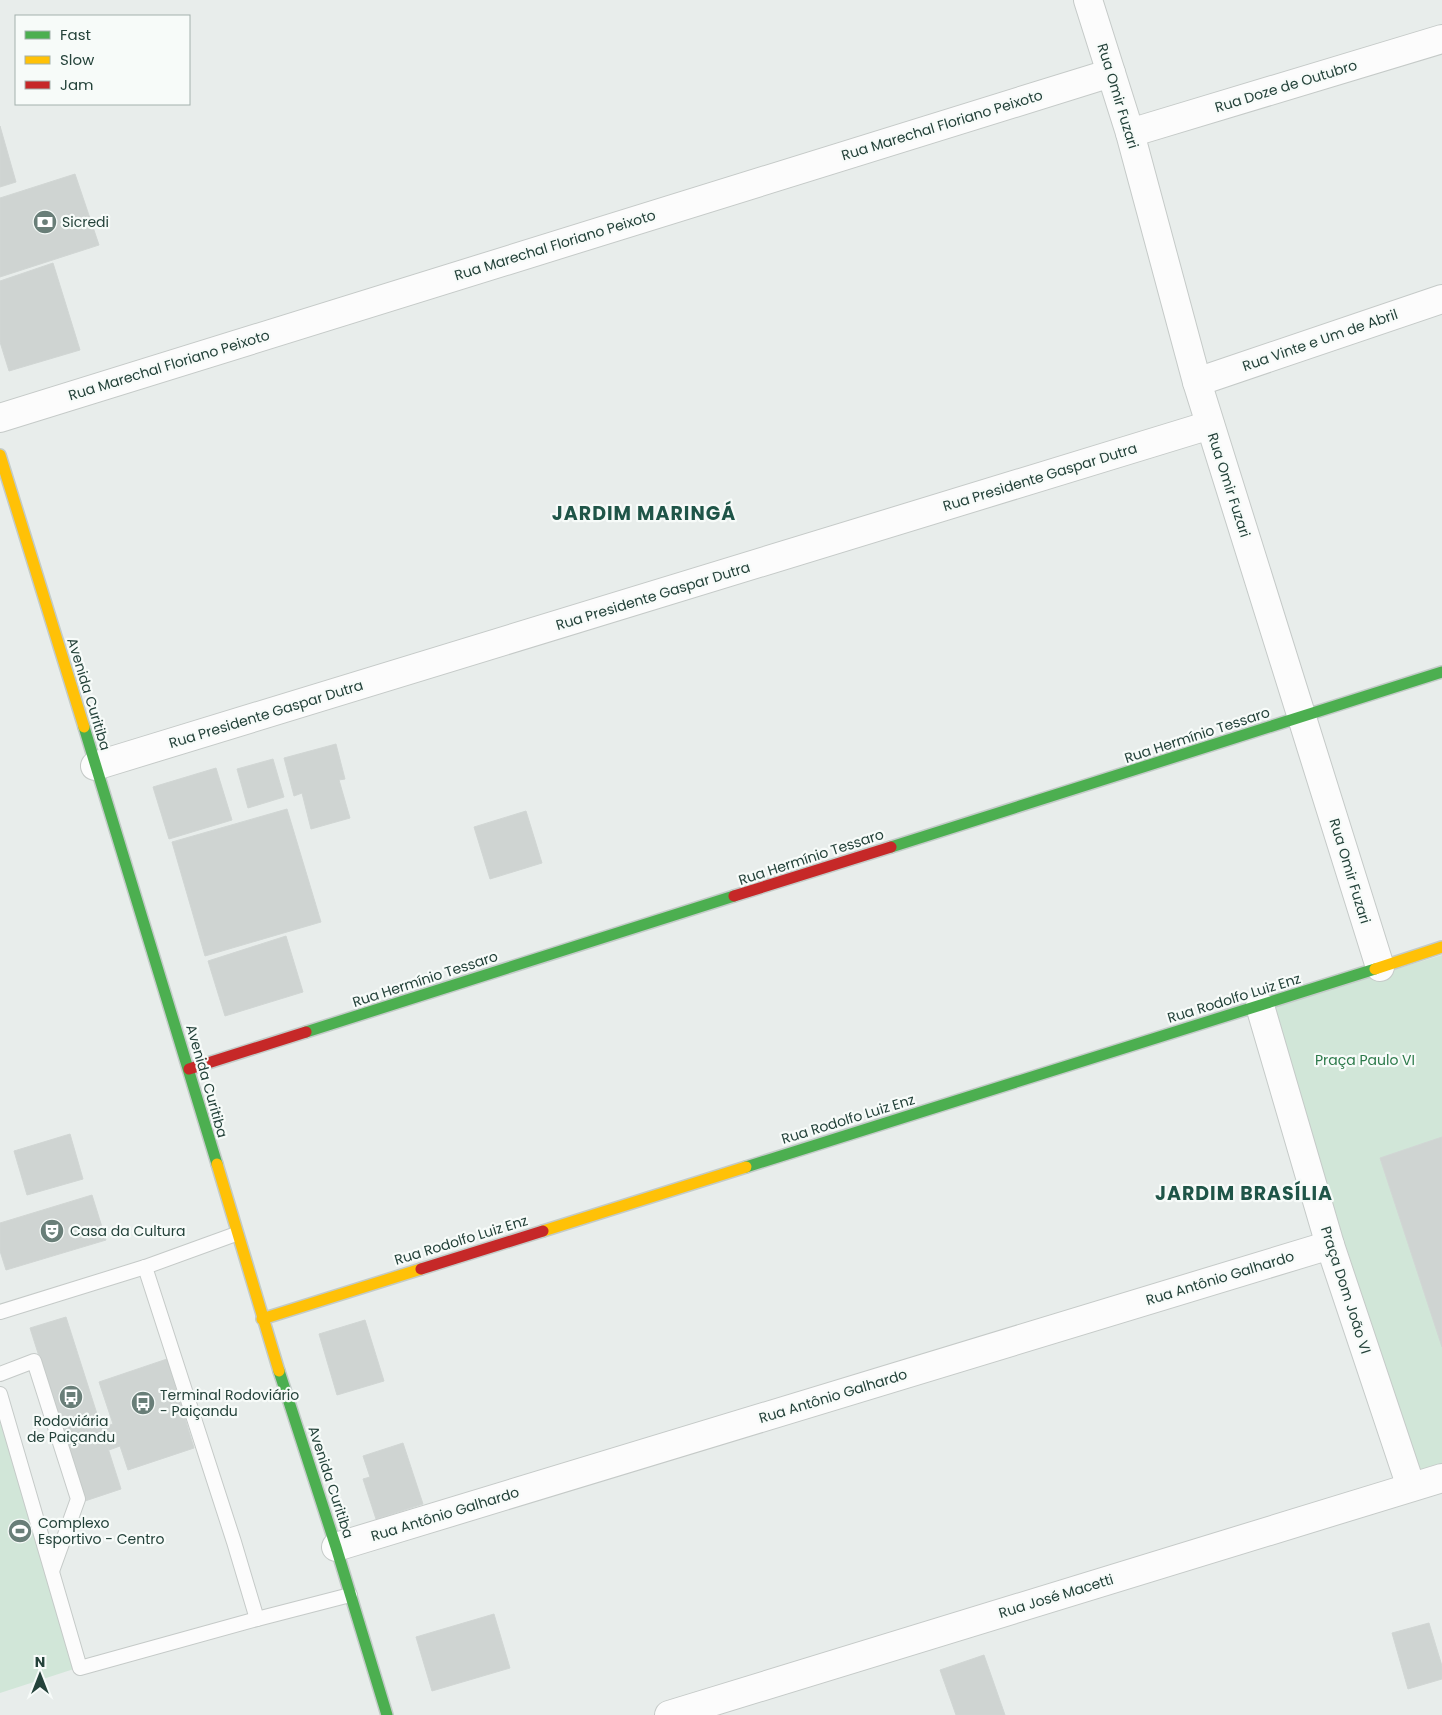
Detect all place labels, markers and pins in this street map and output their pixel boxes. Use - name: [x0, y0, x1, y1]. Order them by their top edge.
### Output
- bank icon: Sicredi: [32, 209, 58, 235]
- place label: Sicredi: [62, 212, 109, 232]
- theatre icon: Casa da Cultura: [39, 1218, 65, 1244]
- place label: Casa da Cultura: [70, 1221, 185, 1241]
- bus stop icon: Rodoviária de Paiçandu: [58, 1384, 84, 1410]
- place label: Terminal Rodoviário - Paiçandu: [160, 1385, 299, 1421]
- bus stop icon: Terminal Rodoviário - Paiçandu: [130, 1390, 156, 1416]
- place label: Rodoviária de Paiçandu: [27, 1411, 115, 1447]
- place label: Complexo Esportivo - Centro: [38, 1513, 164, 1549]
- sports icon: Complexo Esportivo - Centro: [7, 1518, 33, 1544]

